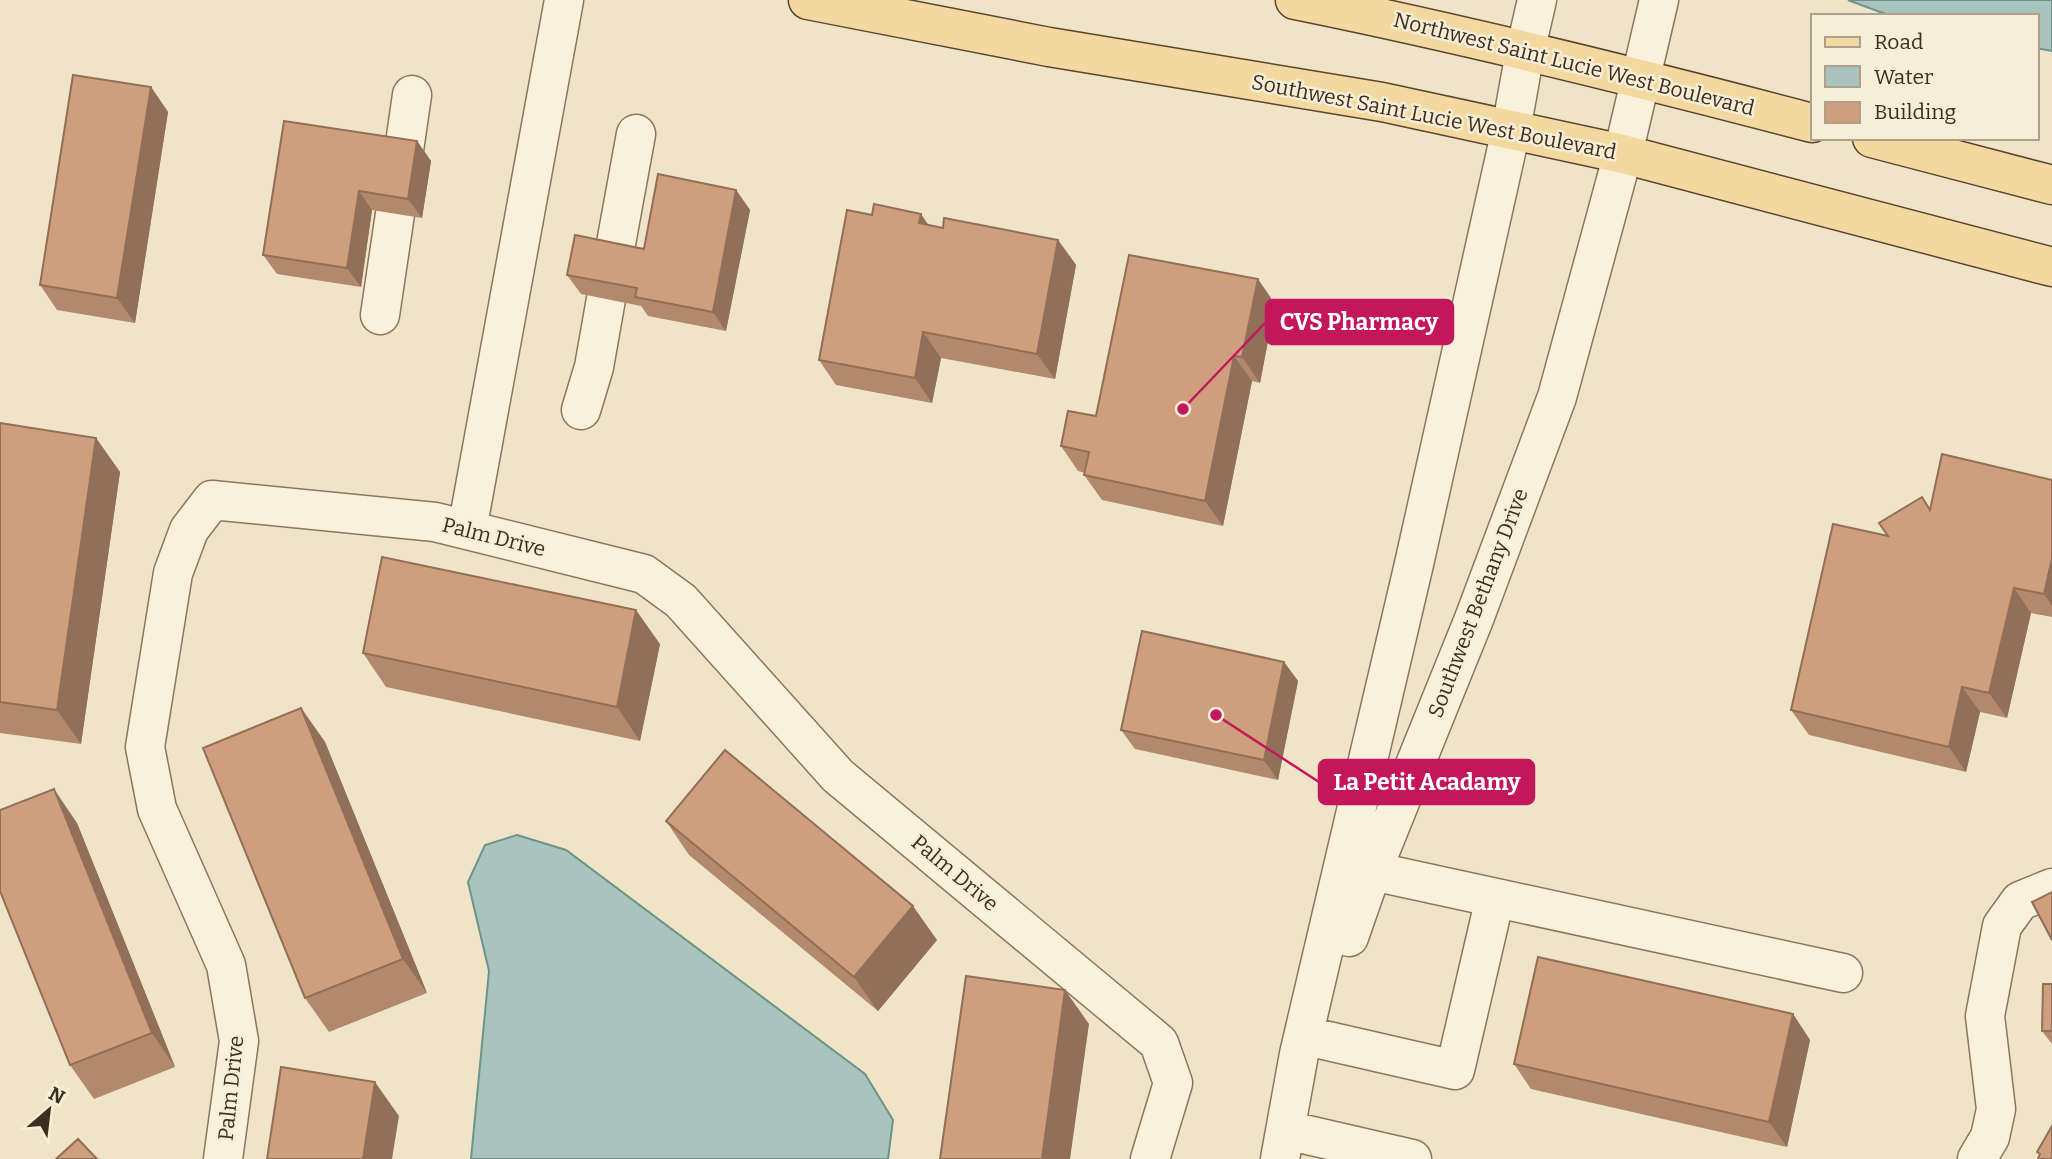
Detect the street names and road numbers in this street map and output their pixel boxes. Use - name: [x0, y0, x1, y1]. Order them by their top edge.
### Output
- street label: Northwest Saint Lucie West Boulevard: [1391, 6, 1757, 122]
- street label: Southwest Saint Lucie West Boulevard: [1249, 69, 1619, 165]
- street label: Southwest Bethany Drive: [1422, 485, 1534, 721]
- street label: Palm Drive: [440, 512, 548, 562]
- street label: Palm Drive: [906, 829, 1004, 917]
- street label: Palm Drive: [213, 1034, 249, 1142]

